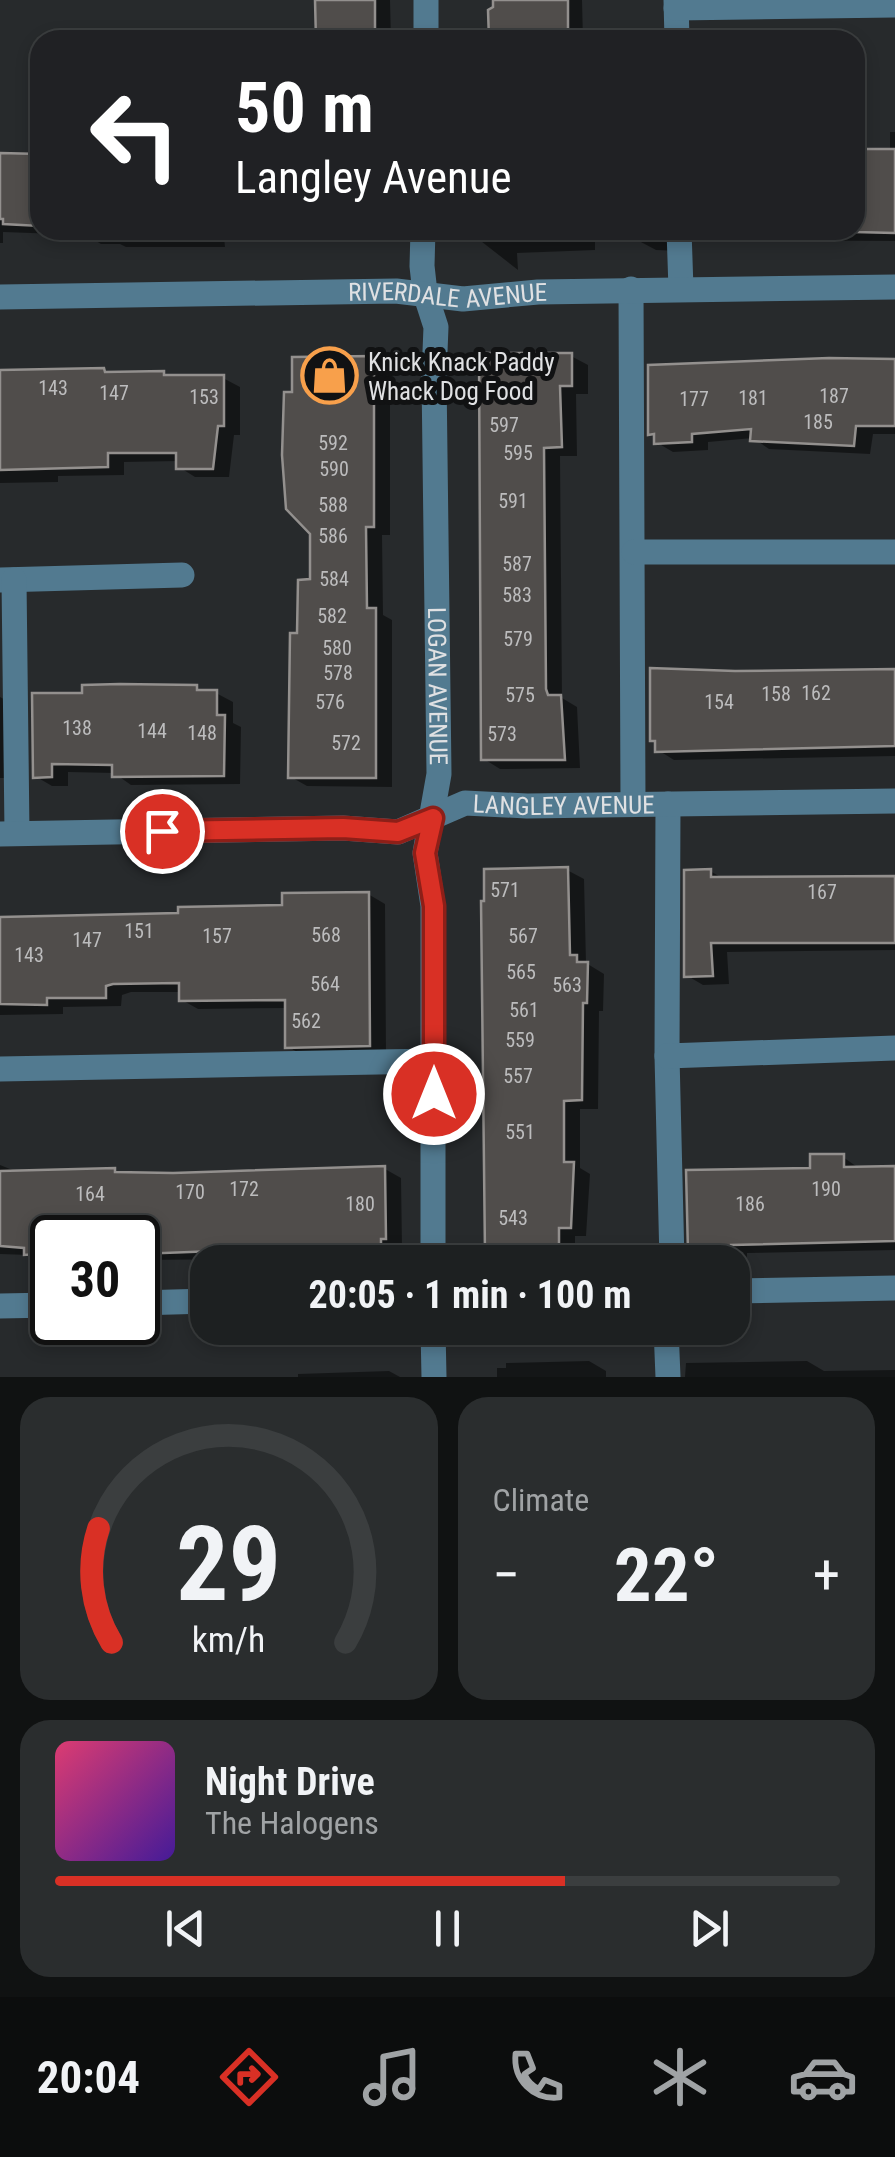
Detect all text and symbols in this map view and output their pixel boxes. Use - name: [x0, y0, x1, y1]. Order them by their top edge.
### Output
- text: 50 m: [235, 67, 374, 149]
- icon: left: [70, 70, 200, 200]
- text: Langley Avenue: [235, 151, 512, 204]
- street label: RIVERDALE AVENUE: [348, 277, 547, 314]
- shop icon: Knick Knack Paddy Whack Dog Food: [299, 346, 359, 406]
- place label: Knick Knack Paddy Whack Dog Food: [368, 348, 555, 406]
- house number: 143: [38, 376, 68, 400]
- house number: 147: [99, 381, 129, 405]
- house number: 187: [819, 384, 849, 408]
- house number: 153: [189, 385, 219, 409]
- house number: 181: [738, 386, 768, 410]
- house number: 177: [679, 387, 709, 411]
- house number: 185: [803, 410, 833, 434]
- house number: 597: [489, 413, 519, 437]
- house number: 592: [318, 431, 348, 455]
- house number: 595: [503, 441, 533, 465]
- house number: 590: [319, 457, 349, 481]
- house number: 591: [498, 489, 528, 513]
- house number: 588: [318, 493, 348, 517]
- house number: 586: [318, 524, 348, 548]
- house number: 587: [502, 552, 532, 576]
- house number: 584: [319, 567, 349, 591]
- house number: 583: [502, 583, 532, 607]
- house number: 582: [317, 604, 347, 628]
- street label: LOGAN AVENUE: [422, 607, 453, 765]
- house number: 579: [503, 627, 533, 651]
- house number: 580: [322, 636, 352, 660]
- house number: 578: [323, 661, 353, 685]
- house number: 162: [801, 681, 831, 705]
- house number: 158: [761, 682, 791, 706]
- house number: 575: [505, 683, 535, 707]
- house number: 576: [315, 690, 345, 714]
- house number: 154: [704, 690, 734, 714]
- house number: 138: [62, 716, 92, 740]
- house number: 144: [137, 719, 167, 743]
- house number: 148: [187, 721, 217, 745]
- house number: 573: [487, 722, 517, 746]
- house number: 572: [331, 731, 361, 755]
- pin: [120, 789, 205, 874]
- street label: LANGLEY AVENUE: [472, 789, 655, 821]
- icon: arrive: [135, 804, 190, 859]
- house number: 571: [490, 878, 520, 902]
- house number: 167: [807, 880, 837, 904]
- house number: 151: [124, 919, 154, 943]
- house number: 568: [311, 923, 341, 947]
- house number: 157: [202, 924, 232, 948]
- house number: 567: [508, 924, 538, 948]
- house number: 147: [72, 928, 102, 952]
- house number: 143: [14, 943, 44, 967]
- house number: 565: [506, 960, 536, 984]
- house number: 564: [310, 972, 340, 996]
- house number: 563: [552, 973, 582, 997]
- house number: 561: [509, 998, 539, 1022]
- house number: 562: [291, 1009, 321, 1033]
- house number: 559: [505, 1028, 535, 1052]
- position arrow: [382, 1042, 486, 1146]
- house number: 557: [503, 1064, 533, 1088]
- house number: 551: [505, 1120, 535, 1144]
- house number: 172: [229, 1177, 259, 1201]
- house number: 190: [811, 1177, 841, 1201]
- house number: 170: [175, 1180, 205, 1204]
- house number: 164: [75, 1182, 105, 1206]
- house number: 180: [345, 1192, 375, 1216]
- house number: 186: [735, 1192, 765, 1216]
- house number: 543: [498, 1206, 528, 1230]
- speed limit sign: 30: [30, 1215, 160, 1345]
- text: 20:05 · 1 min · 100 m: [309, 1273, 631, 1317]
- text: Climate: [493, 1481, 589, 1519]
- text: 29: [176, 1504, 281, 1625]
- text: 22°: [614, 1531, 719, 1619]
- text: −: [493, 1543, 520, 1607]
- text: +: [813, 1543, 840, 1607]
- text: km/h: [192, 1619, 266, 1661]
- text: Night Drive: [205, 1760, 375, 1804]
- text: The Halogens: [205, 1804, 379, 1842]
- icon: previous: [158, 1901, 213, 1956]
- icon: pause: [420, 1901, 475, 1956]
- icon: next: [682, 1901, 737, 1956]
- icon: directions: [214, 2042, 284, 2112]
- icon: music: [357, 2042, 427, 2112]
- icon: phone: [501, 2042, 571, 2112]
- icon: climate: [645, 2042, 715, 2112]
- icon: car: [788, 2042, 858, 2112]
- text: 20:04: [37, 2051, 140, 2104]

